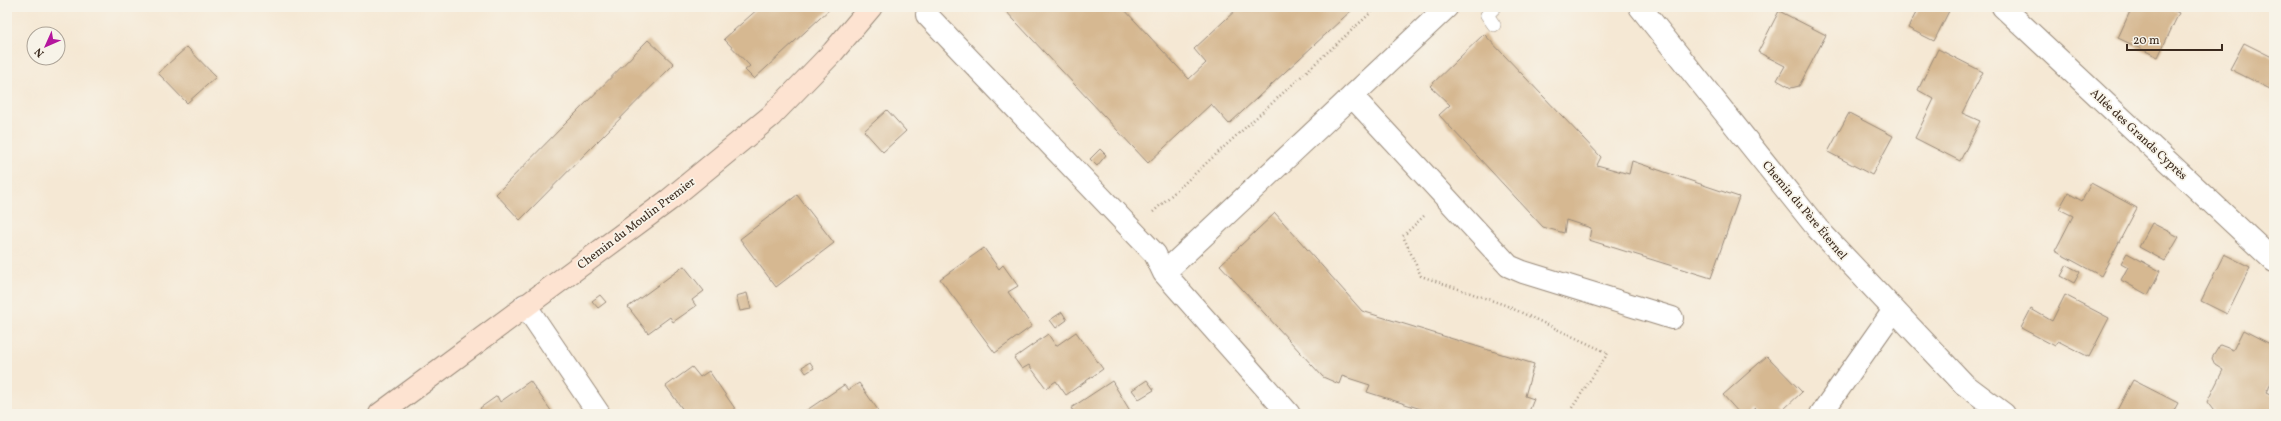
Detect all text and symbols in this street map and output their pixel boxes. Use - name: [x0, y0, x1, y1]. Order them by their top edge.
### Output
- north arrow: [26, 26, 66, 66]
- scale bar: [2127, 26, 2222, 52]
- text: 20 m: [2133, 33, 2160, 49]
- text: N: [32, 44, 48, 60]
- street label: Allée des Grands Cyprès: [2086, 85, 2190, 184]
- street label: Chemin du Père Éternel: [1758, 157, 1851, 264]
- street label: Chemin du Moulin Premier: [574, 174, 699, 273]

